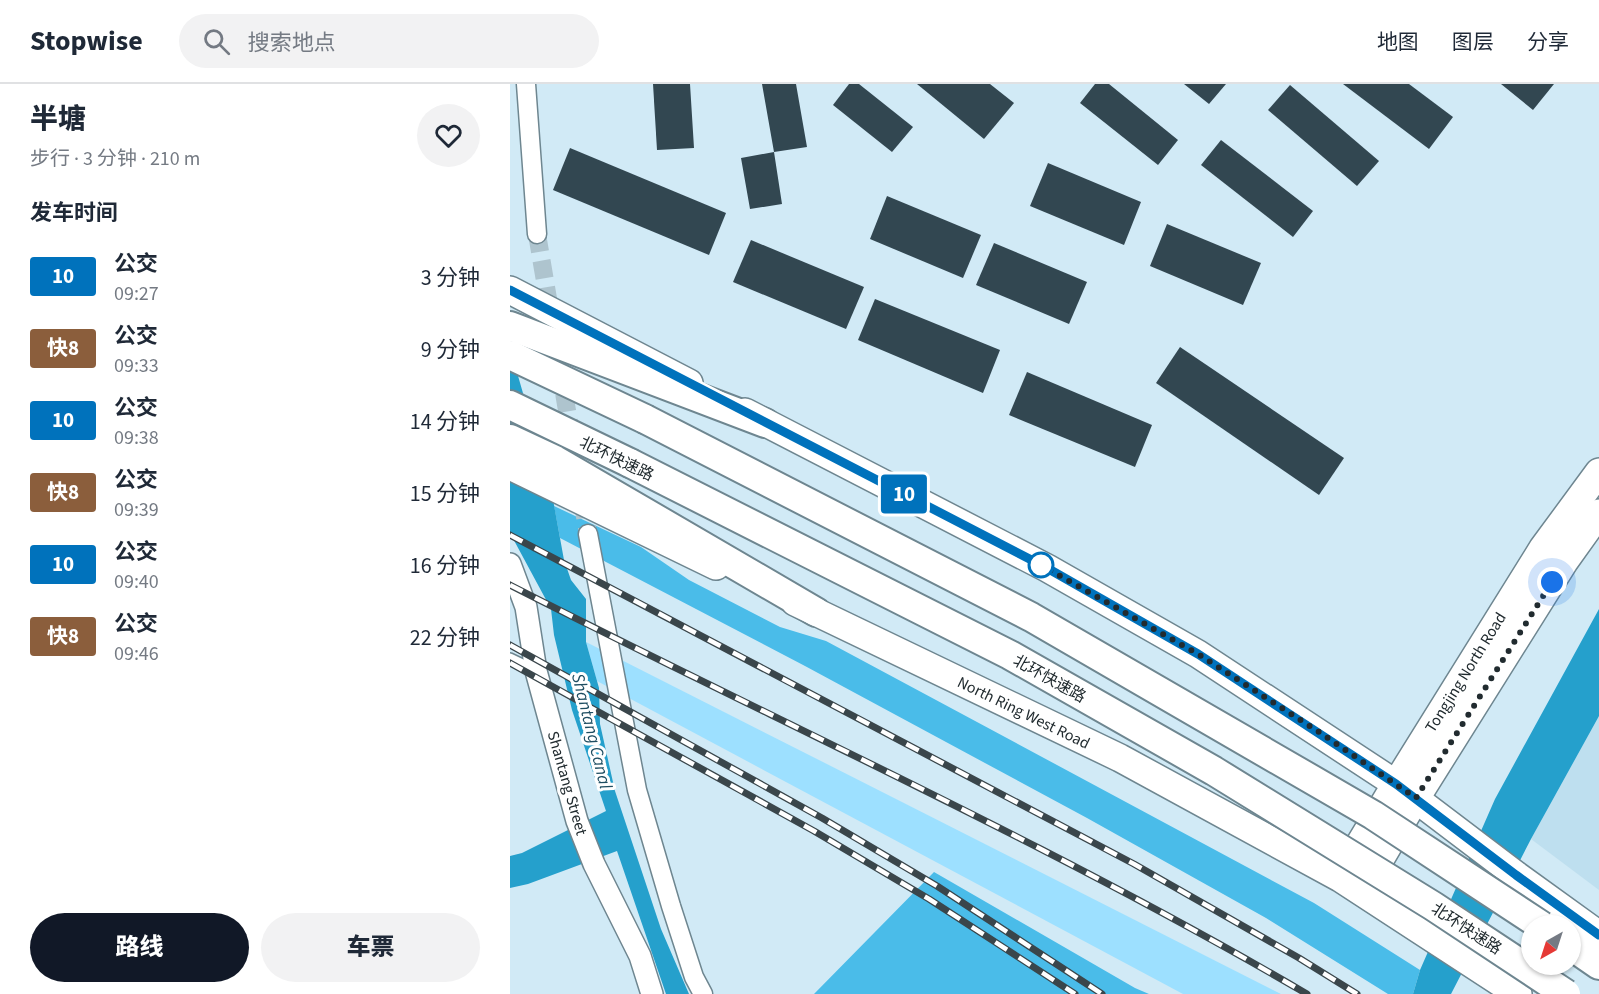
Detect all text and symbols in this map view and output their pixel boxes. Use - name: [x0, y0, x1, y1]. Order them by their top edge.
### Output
- search box: [179, 14, 599, 68]
- text: Stopwise: [30, 21, 143, 61]
- icon: search: [200, 25, 233, 58]
- text: 搜索地点: [248, 27, 336, 59]
- text: 地图: [1377, 27, 1419, 57]
- text: 图层: [1452, 27, 1494, 57]
- text: 分享: [1527, 27, 1569, 57]
- text: 半塘: [30, 99, 86, 139]
- button: heart: [417, 104, 480, 167]
- text: 步行 · 3 分钟 · 210 m: [30, 145, 200, 173]
- text: 发车时间: [30, 197, 118, 229]
- text: 公交: [114, 248, 158, 280]
- text: 10: [52, 261, 74, 291]
- text: 3 分钟: [421, 262, 480, 294]
- text: 09:27: [114, 280, 159, 308]
- text: 公交: [114, 320, 158, 352]
- text: 快8: [47, 333, 79, 363]
- text: 9 分钟: [421, 334, 480, 366]
- text: 09:33: [114, 352, 159, 380]
- text: 公交: [114, 392, 158, 424]
- text: 10: [52, 405, 74, 435]
- text: 14 分钟: [410, 406, 480, 438]
- text: 09:38: [114, 424, 159, 452]
- street label: 北环快速路: [576, 431, 657, 486]
- text: 公交: [114, 464, 158, 496]
- line badge: 10: [877, 474, 931, 514]
- text: 快8: [47, 477, 79, 507]
- text: 15 分钟: [410, 478, 480, 510]
- text: 10: [893, 479, 915, 509]
- text: 09:39: [114, 496, 159, 524]
- text: 公交: [114, 536, 158, 568]
- text: 10: [52, 549, 74, 579]
- text: 16 分钟: [410, 550, 480, 582]
- unlabelled marker: [1028, 552, 1054, 578]
- your location: [1537, 567, 1567, 597]
- text: 09:40: [114, 568, 159, 596]
- text: 公交: [114, 608, 158, 640]
- street label: Tongjing North Road: [1420, 608, 1512, 737]
- text: 快8: [47, 621, 79, 651]
- text: 22 分钟: [410, 622, 480, 654]
- text: 09:46: [114, 640, 159, 668]
- street label: 北环快速路: [1009, 650, 1090, 708]
- water label: Shantang Canal: [565, 671, 618, 792]
- street label: North Ring West Road: [954, 671, 1093, 755]
- street label: Shantang Street: [542, 729, 593, 838]
- street label: 北环快速路: [1427, 898, 1506, 960]
- button: 路线: [30, 913, 249, 982]
- button: 车票: [261, 913, 480, 982]
- north arrow: [1521, 915, 1581, 975]
- map controls: [1521, 915, 1581, 975]

